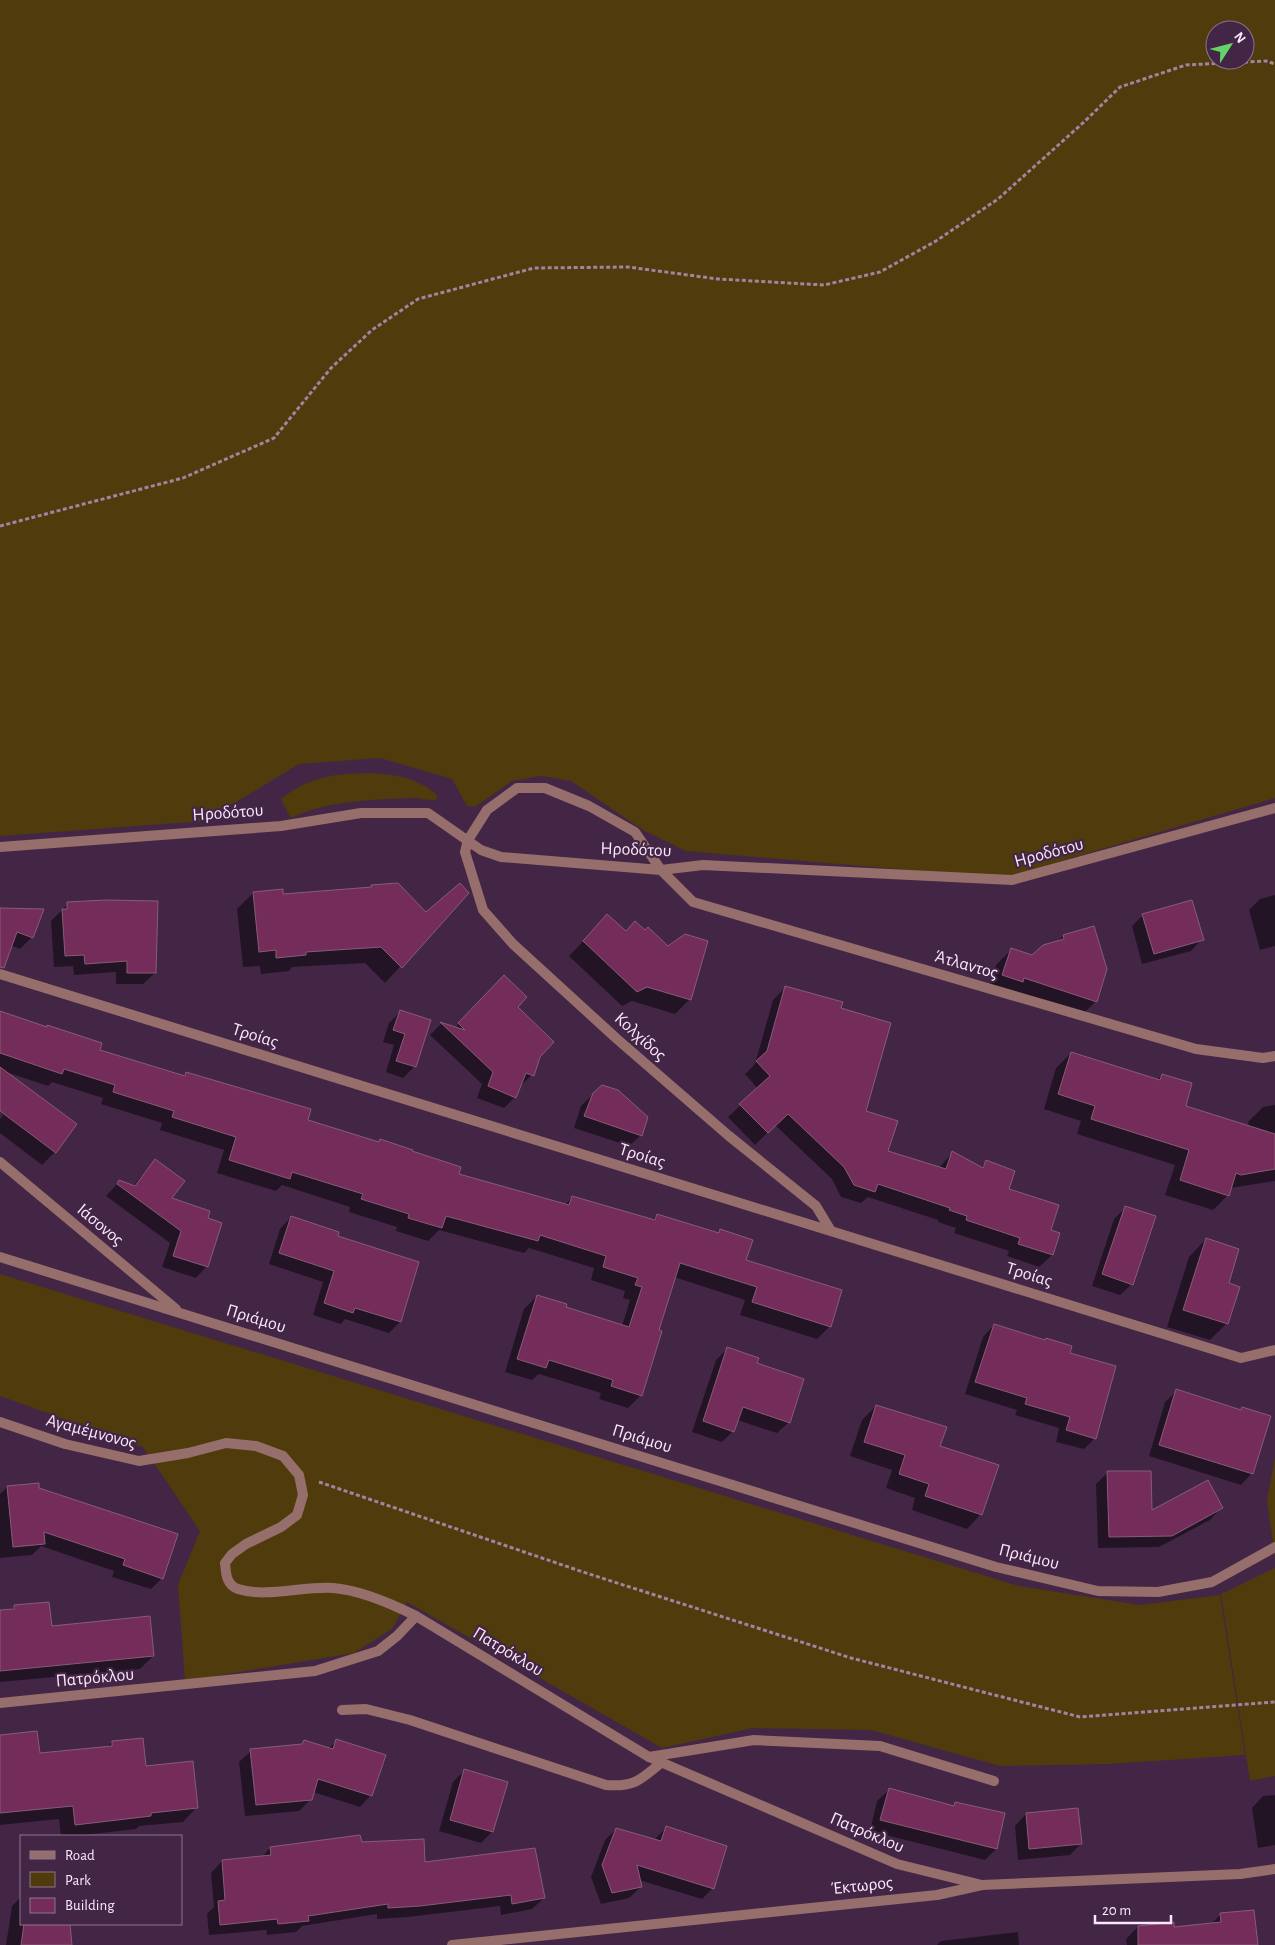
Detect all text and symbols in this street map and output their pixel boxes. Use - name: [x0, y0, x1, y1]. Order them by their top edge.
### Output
- north arrow: [1205, 20, 1255, 70]
- text: N: [1231, 30, 1248, 46]
- street label: Ηροδότου: [192, 802, 264, 824]
- street label: Ηροδότου: [1012, 835, 1086, 871]
- street label: Ηροδότου: [600, 840, 672, 860]
- street label: Άτλαντος: [932, 947, 1000, 983]
- street label: Κολχίδος: [611, 1009, 670, 1065]
- street label: Τροίας: [230, 1020, 281, 1052]
- street label: Τροίας: [617, 1140, 668, 1172]
- street label: Ιάσονος: [73, 1201, 127, 1249]
- street label: Τροίας: [1004, 1259, 1055, 1291]
- street label: Πριάμου: [224, 1301, 288, 1337]
- street label: Αγαμέμνονος: [44, 1411, 138, 1453]
- street label: Πριάμου: [610, 1421, 674, 1457]
- street label: Πριάμου: [997, 1541, 1061, 1573]
- street label: Πατρόκλου: [470, 1624, 546, 1680]
- street label: Πατρόκλου: [55, 1666, 135, 1690]
- street label: Πατρόκλου: [827, 1809, 907, 1857]
- legend: [20, 1835, 182, 1925]
- text: Road: [65, 1848, 95, 1863]
- text: Park: [65, 1873, 91, 1888]
- street label: Έκτωρος: [830, 1874, 894, 1898]
- scale bar: [1095, 1892, 1171, 1924]
- text: Building: [65, 1898, 115, 1913]
- text: 20 m: [1102, 1903, 1131, 1918]

